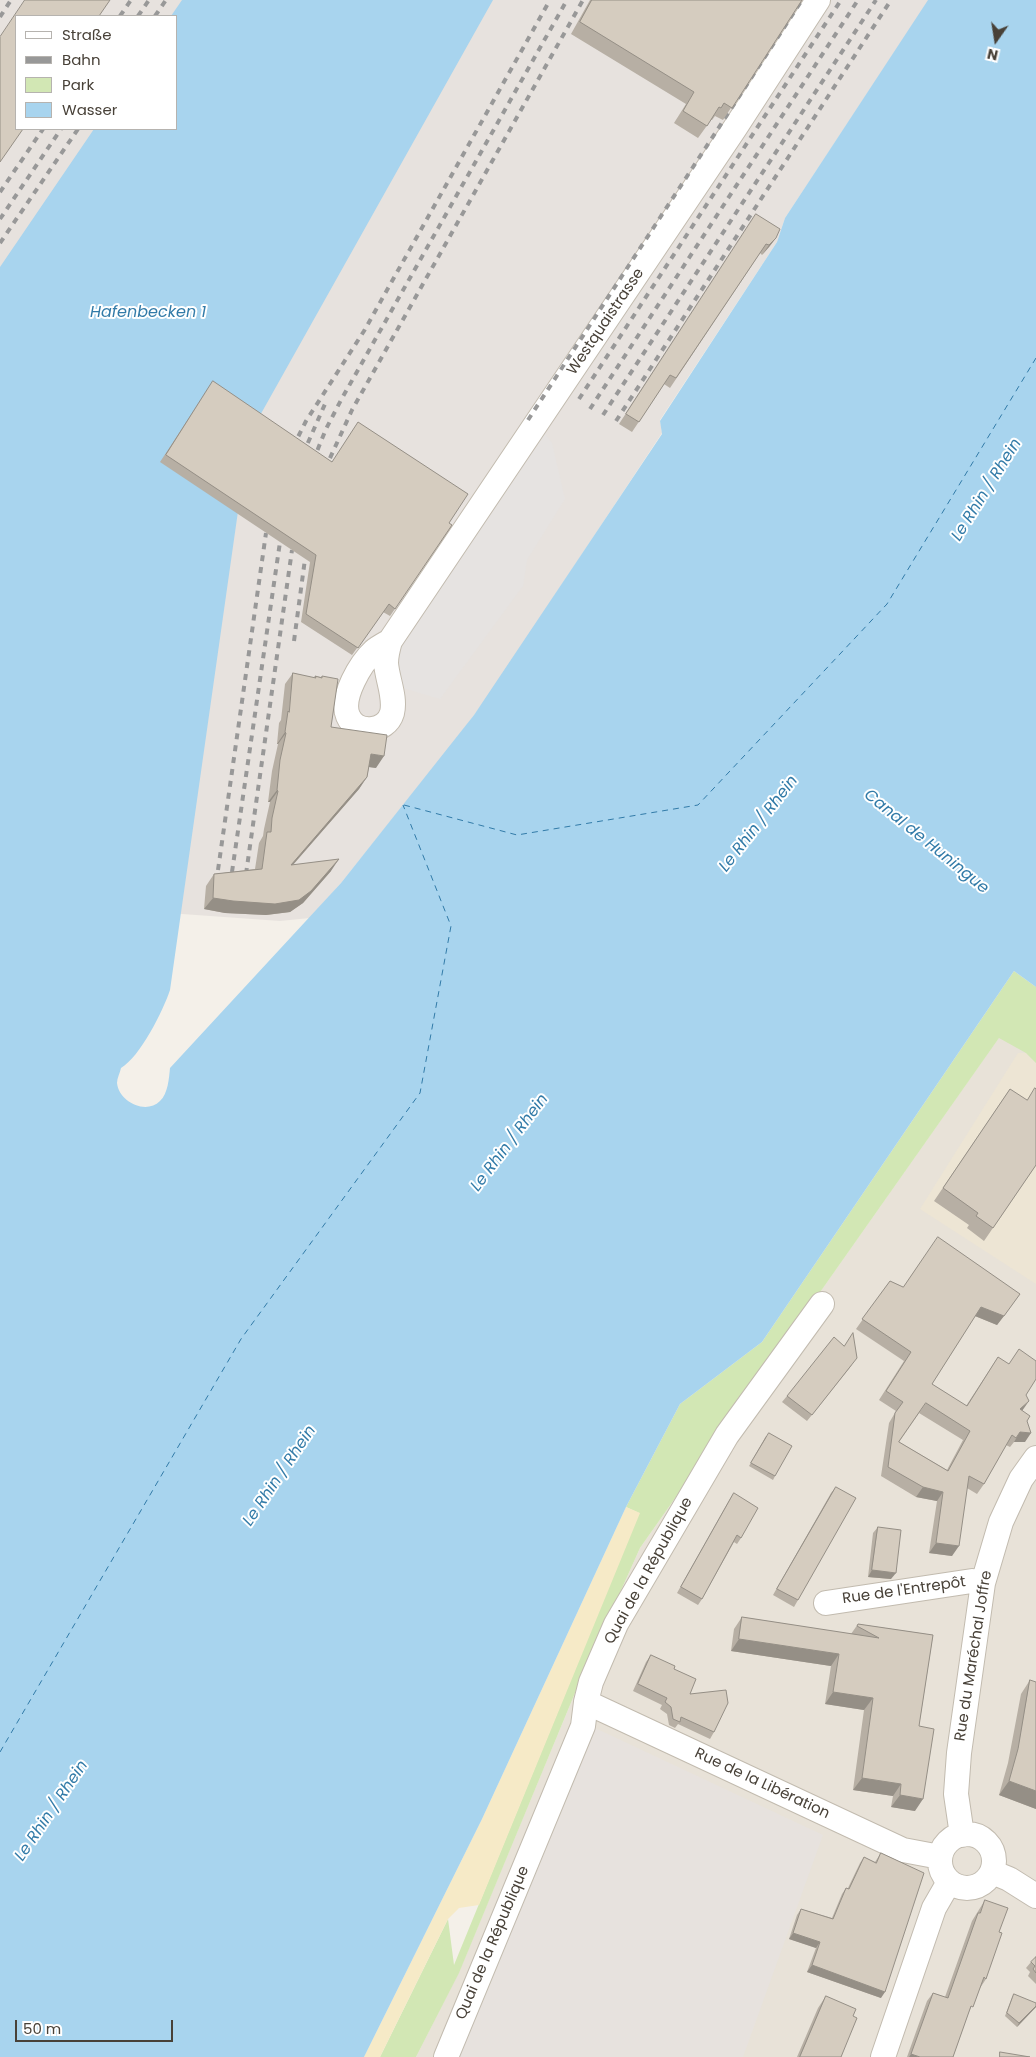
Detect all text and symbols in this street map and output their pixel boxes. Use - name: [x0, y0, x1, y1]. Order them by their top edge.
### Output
- legend: [15, 15, 178, 130]
- north arrow: [971, 15, 1021, 65]
- text: Straße: [62, 24, 112, 45]
- text: N: [985, 44, 1000, 66]
- text: Bahn: [62, 49, 101, 70]
- text: Park: [62, 74, 94, 95]
- text: Wasser: [62, 99, 117, 120]
- street label: Westquaistrasse: [564, 265, 648, 379]
- water label: Hafenbecken 1: [90, 303, 206, 323]
- water label: Le Rhin / Rhein: [948, 435, 1026, 545]
- water label: Le Rhin / Rhein: [715, 772, 803, 876]
- water label: Canal de Huningue: [860, 786, 992, 898]
- water label: Le Rhin / Rhein: [467, 1091, 553, 1195]
- water label: Le Rhin / Rhein: [239, 1422, 321, 1530]
- street label: Quai de la République: [601, 1494, 697, 1648]
- street label: Rue du Maréchal Joffre: [952, 1569, 996, 1743]
- street label: Rue de l'Entrepôt: [841, 1573, 967, 1609]
- street label: Rue de la Libération: [692, 1745, 832, 1823]
- water label: Le Rhin / Rhein: [11, 1757, 93, 1865]
- street label: Quai de la République: [452, 1863, 534, 2023]
- scale bar: [18, 2010, 175, 2042]
- text: 50 m: [23, 2018, 61, 2039]

